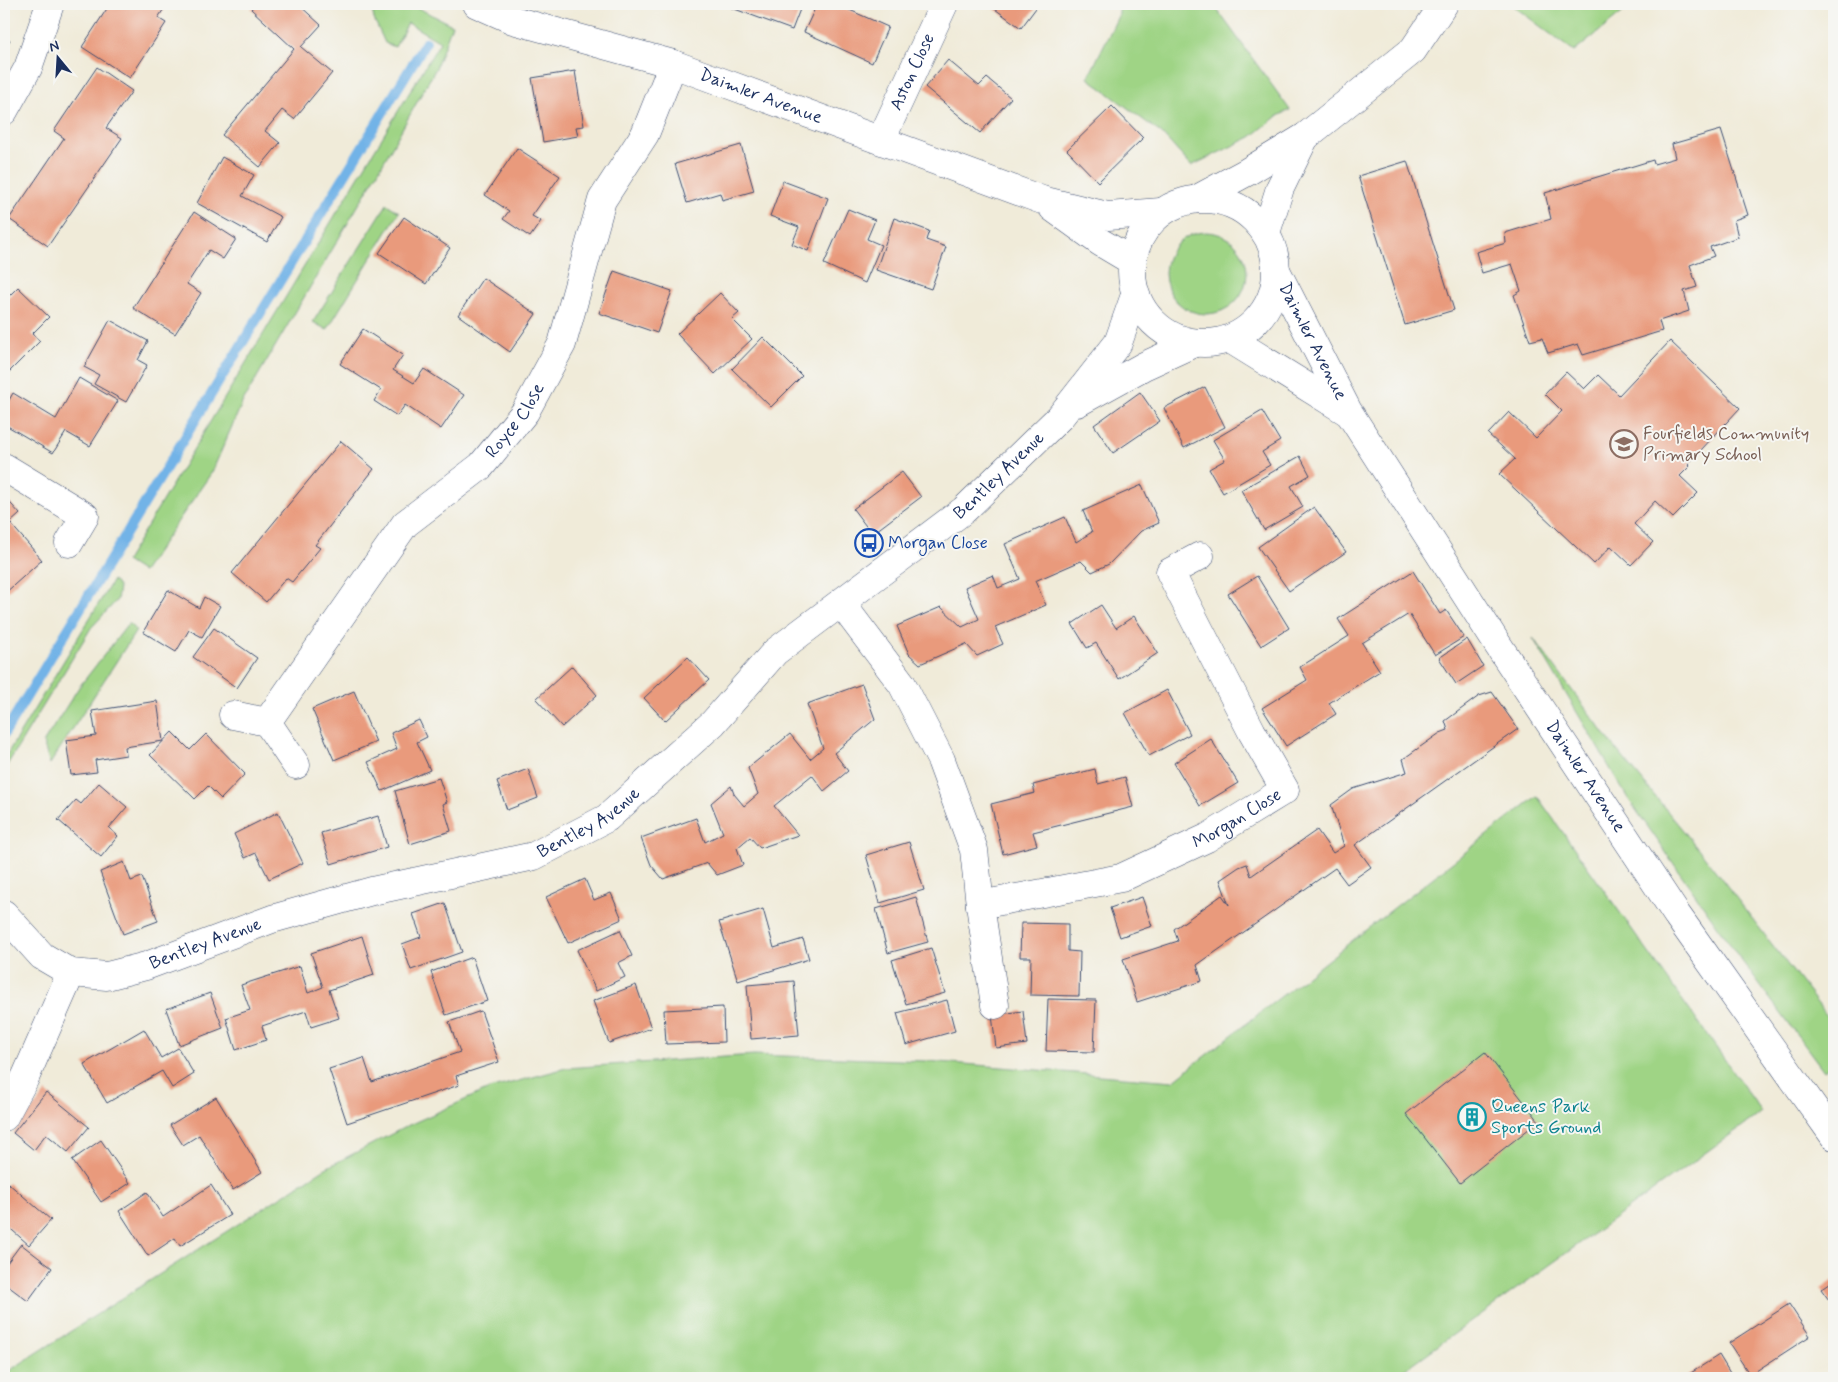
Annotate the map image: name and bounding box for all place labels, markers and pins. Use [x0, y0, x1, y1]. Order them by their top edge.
place label: Fourfields Community Primary School [1643, 422, 1809, 467]
school or university icon: Fourfields Community Primary School [1609, 429, 1639, 459]
bus stop icon: Morgan Close [854, 528, 884, 558]
place label: Morgan Close [888, 531, 988, 556]
place label: Queens Park Sports Ground [1491, 1095, 1601, 1140]
building icon: Queens Park Sports Ground [1457, 1102, 1487, 1132]

